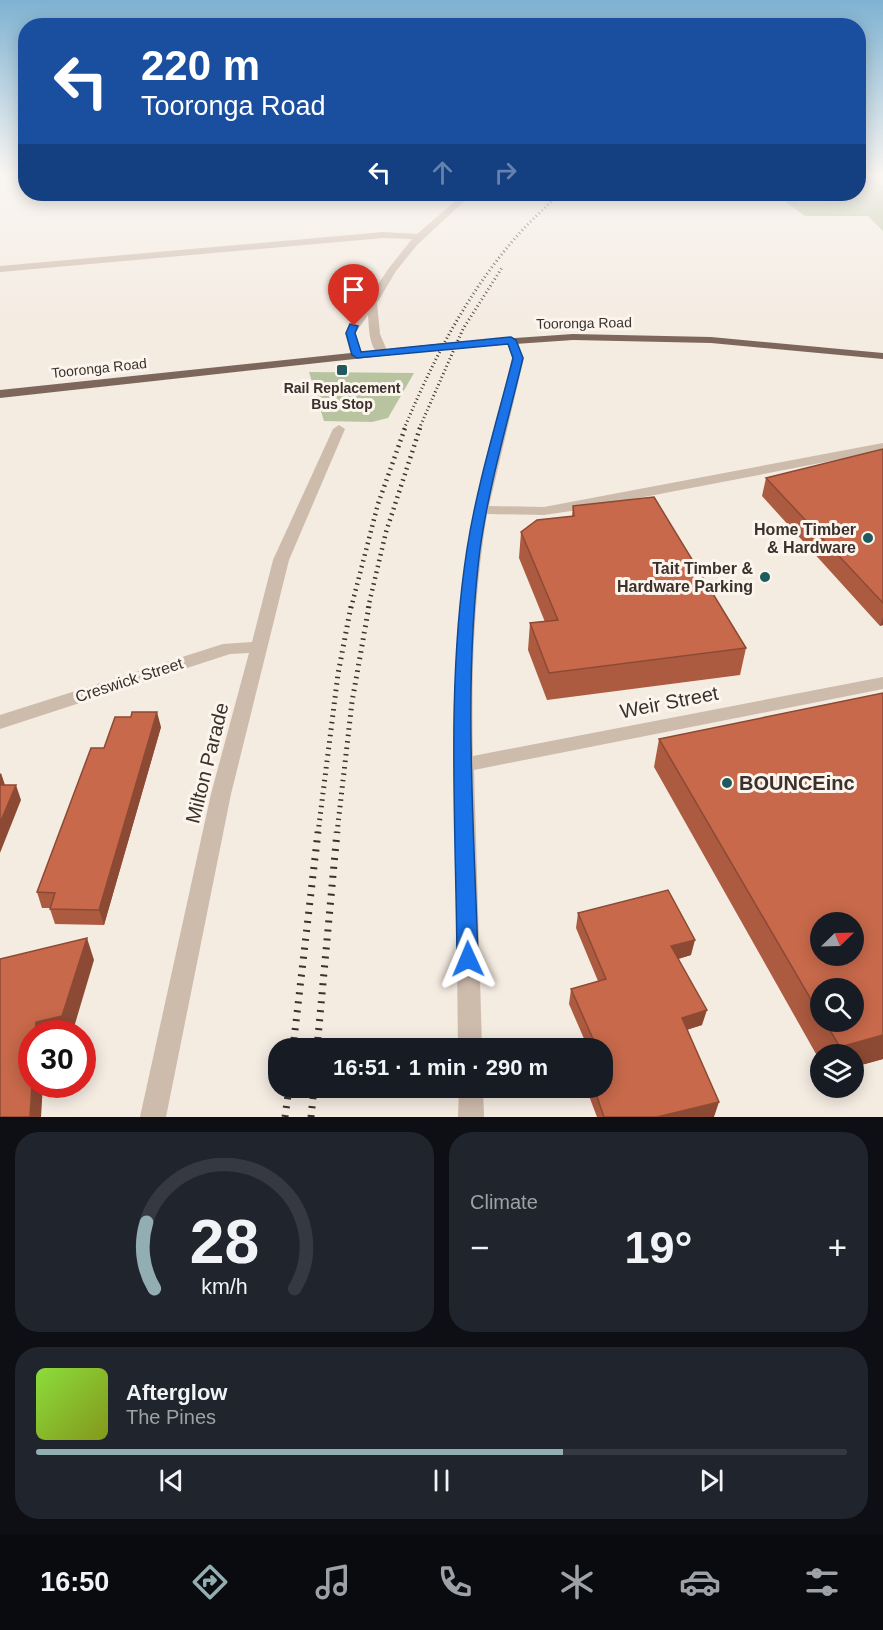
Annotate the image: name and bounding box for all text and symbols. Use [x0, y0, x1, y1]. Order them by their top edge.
icon: left [42, 42, 120, 120]
text: 220 m [141, 42, 260, 89]
text: Tooronga Road [141, 91, 326, 121]
icon: left [363, 156, 396, 189]
icon: ahead [426, 156, 459, 189]
icon: right [489, 156, 522, 189]
pin [328, 264, 379, 326]
icon: arrive [337, 273, 370, 306]
street label: Tooronga Road [536, 314, 632, 332]
street label: Tooronga Road [51, 355, 147, 381]
marker: Rail Replacement Bus Stop [335, 363, 349, 377]
place label: Rail Replacement Bus Stop [284, 380, 401, 412]
place label: Home Timber & Hardware [754, 521, 856, 556]
marker: Home Timber & Hardware [861, 531, 875, 545]
place label: Tait Timber & Hardware Parking [617, 560, 753, 595]
marker: Tait Timber & Hardware Parking [758, 570, 772, 584]
street label: Creswick Street [73, 654, 185, 705]
street label: Weir Street [618, 682, 720, 722]
street label: Milton Parade [181, 700, 233, 826]
place label: BOUNCEinc [739, 772, 855, 794]
marker: BOUNCEinc [720, 776, 734, 790]
north arrow [810, 912, 864, 966]
map controls [810, 912, 864, 1098]
position arrow [436, 927, 500, 991]
button: search [810, 978, 864, 1032]
speed limit sign: 30 [18, 1020, 96, 1098]
button: layers [810, 1044, 864, 1098]
text: 16:51 · 1 min · 290 m [333, 1055, 548, 1080]
text: Climate [470, 1191, 538, 1213]
text: 28 [190, 1207, 259, 1276]
text: 19° [624, 1222, 693, 1273]
text: − [470, 1229, 489, 1266]
text: + [828, 1229, 847, 1266]
text: km/h [201, 1275, 248, 1299]
text: Afterglow [126, 1380, 227, 1405]
text: The Pines [126, 1406, 216, 1428]
icon: previous [155, 1464, 188, 1497]
icon: pause [425, 1464, 458, 1497]
icon: next [695, 1464, 728, 1497]
icon: directions [189, 1561, 231, 1603]
icon: music [312, 1561, 354, 1603]
icon: phone [434, 1561, 476, 1603]
icon: climate [556, 1561, 598, 1603]
icon: car [679, 1561, 721, 1603]
icon: filters [801, 1561, 843, 1603]
text: 16:50 [40, 1567, 109, 1597]

